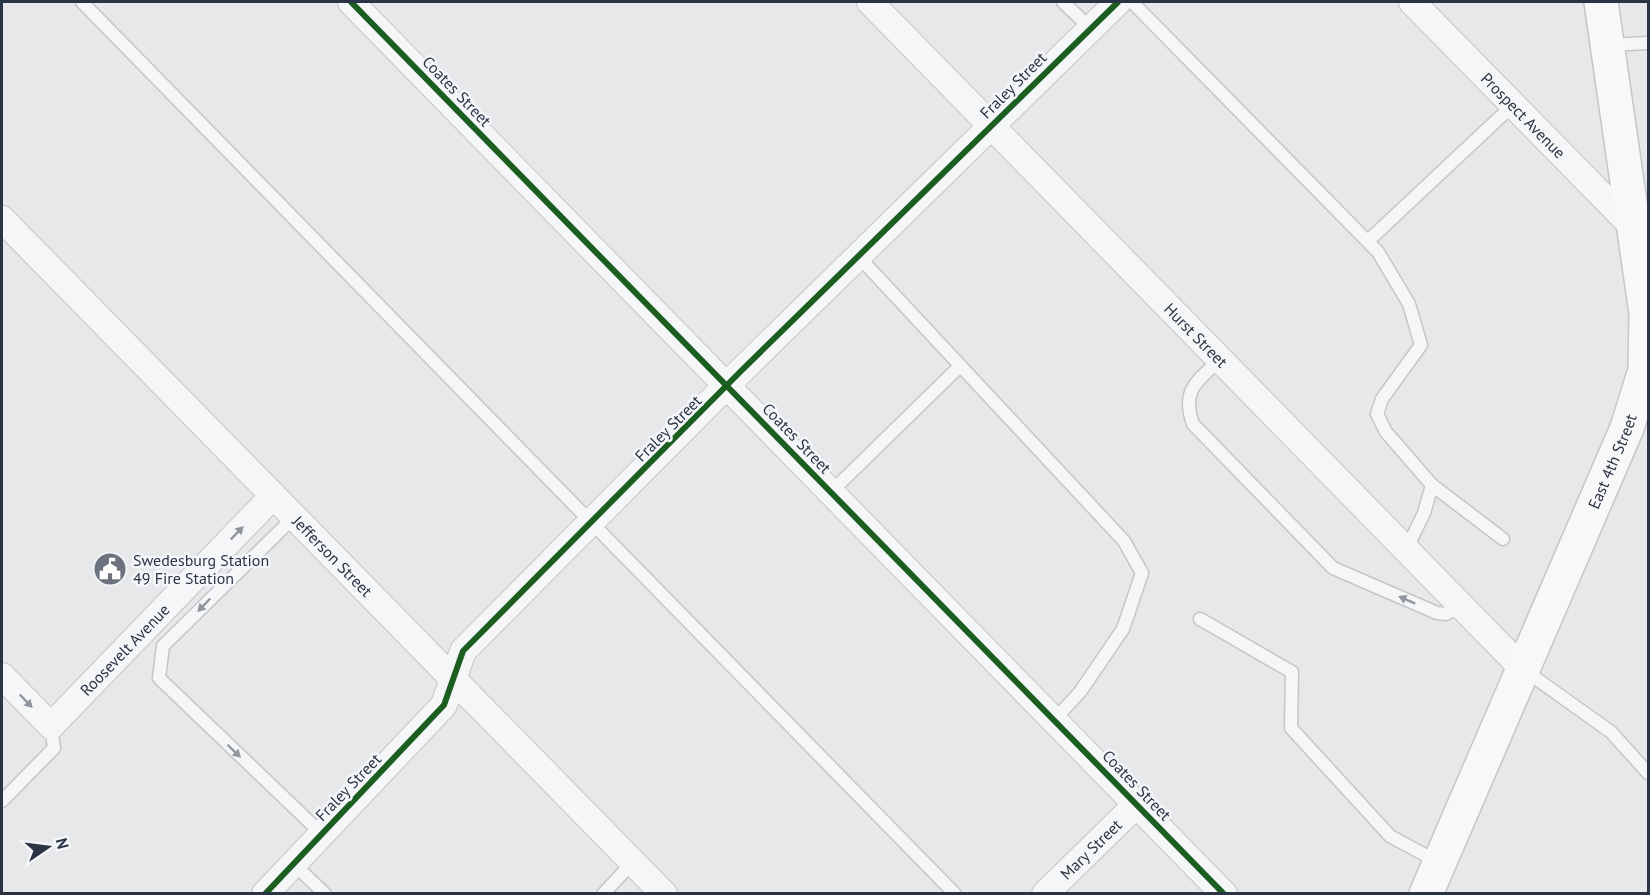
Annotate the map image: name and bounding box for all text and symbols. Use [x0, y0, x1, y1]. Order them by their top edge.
street label: Fraley Street [975, 47, 1051, 123]
street label: Coates Street [418, 52, 496, 131]
street label: Prospect Avenue [1477, 68, 1570, 162]
street label: Hurst Street [1160, 299, 1232, 372]
street label: Fraley Street [630, 390, 706, 466]
street label: Coates Street [758, 399, 836, 478]
street label: East 4th Street [1583, 411, 1641, 512]
street label: Jefferson Street [288, 511, 377, 601]
one-way arrow [230, 527, 244, 541]
place label: Swedesburg Station 49 Fire Station [133, 550, 269, 588]
public building icon: Swedesburg Station 49 Fire Station [92, 551, 128, 587]
one-way arrow [1398, 595, 1416, 605]
one-way arrow [197, 597, 211, 611]
street label: Roosevelt Avenue [76, 600, 173, 700]
one-way arrow [19, 694, 33, 709]
one-way arrow [226, 744, 240, 758]
street label: Coates Street [1098, 746, 1176, 825]
street label: Fraley Street [311, 749, 385, 825]
street label: Mary Street [1056, 814, 1126, 884]
north arrow [18, 817, 78, 877]
text: N [52, 836, 74, 851]

